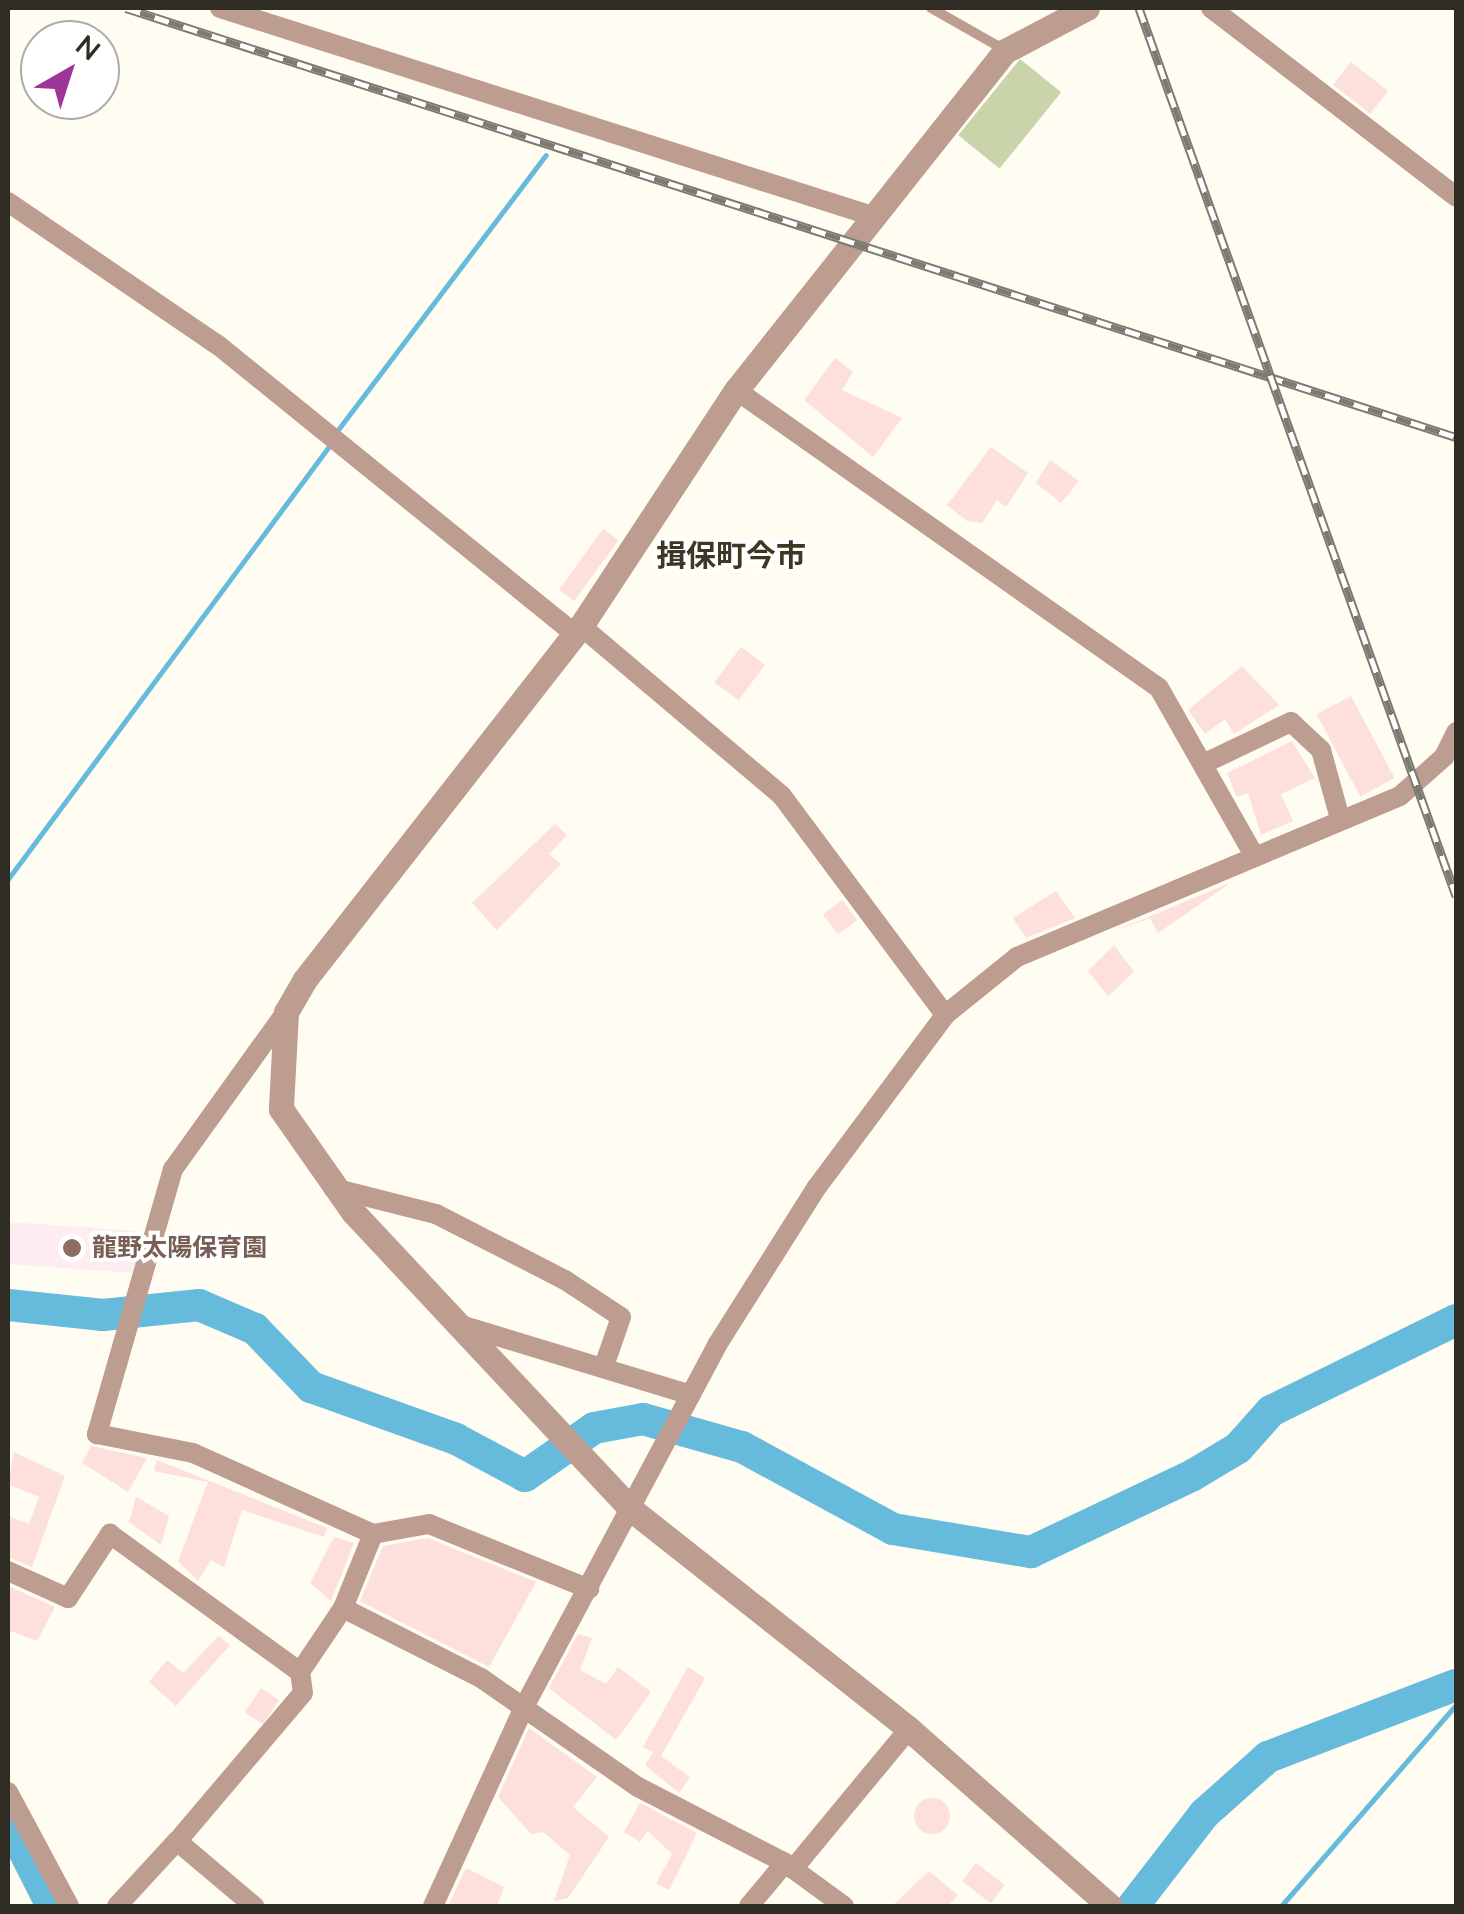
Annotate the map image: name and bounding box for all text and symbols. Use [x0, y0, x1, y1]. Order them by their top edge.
north arrow [20, 20, 120, 120]
text: N [68, 27, 108, 70]
district label: 揖保町今市 [656, 539, 806, 575]
place label: 龍野太陽保育園 [92, 1233, 267, 1263]
marker: 龍野太陽保育園 [61, 1237, 83, 1259]

